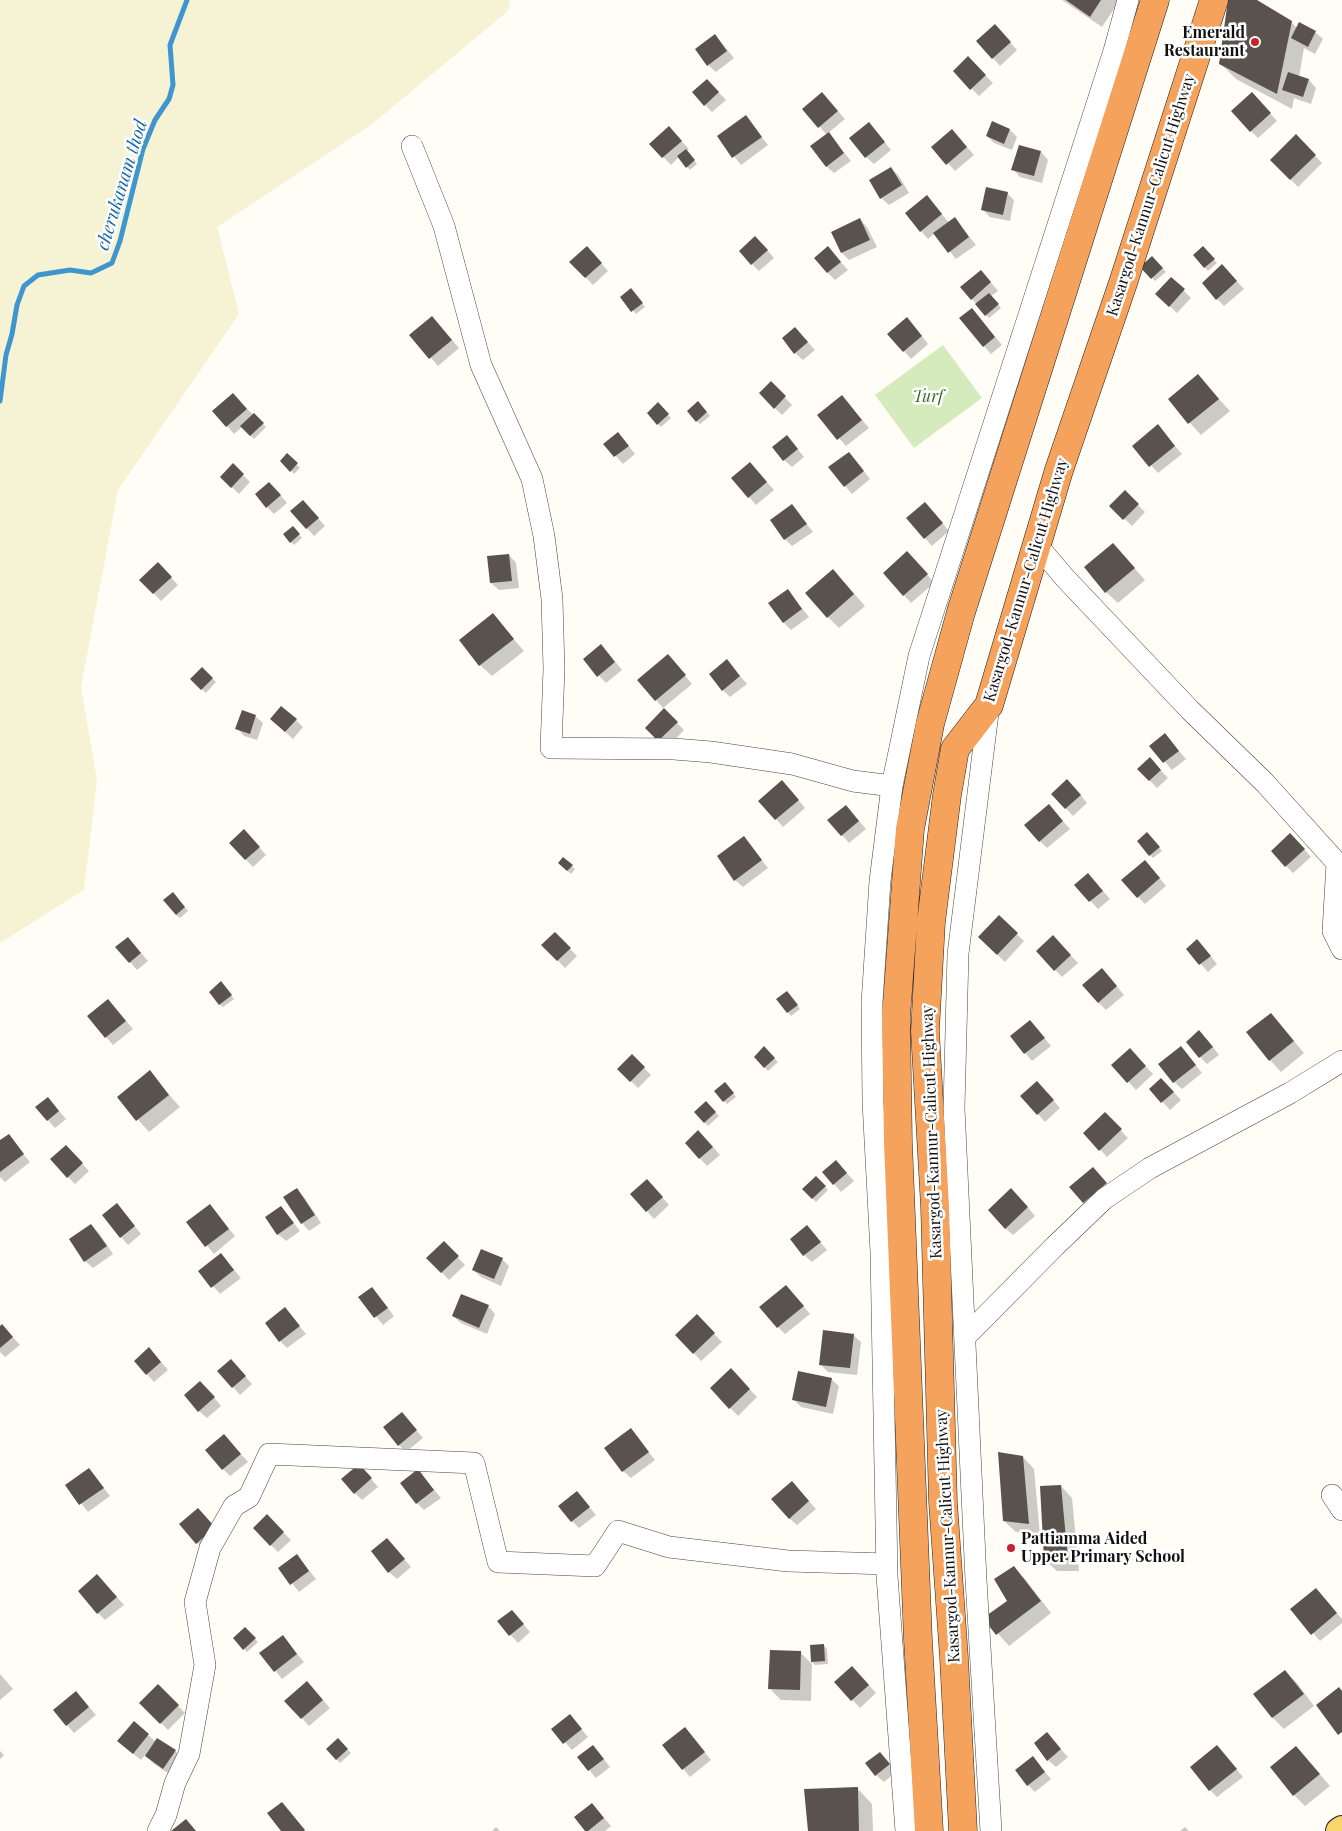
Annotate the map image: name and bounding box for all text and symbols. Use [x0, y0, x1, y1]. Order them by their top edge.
place label: Emerald Restaurant [1164, 23, 1245, 61]
marker: Emerald Restaurant [1249, 36, 1261, 48]
street label: Kasargod-Kannur-Calicut Highway [1103, 71, 1199, 319]
water label: cherukanam thod [92, 117, 152, 253]
park label: Turf [913, 387, 943, 407]
street label: Kasargod-Kannur-Calicut Highway [980, 456, 1072, 704]
street label: Kasargod-Kannur-Calicut Highway [918, 1005, 946, 1259]
street label: Kasargod-Kannur-Calicut Highway [932, 1409, 964, 1663]
place label: Pattiamma Aided Upper Primary School [1021, 1529, 1185, 1567]
marker: Pattiamma Aided Upper Primary School [1005, 1542, 1017, 1554]

